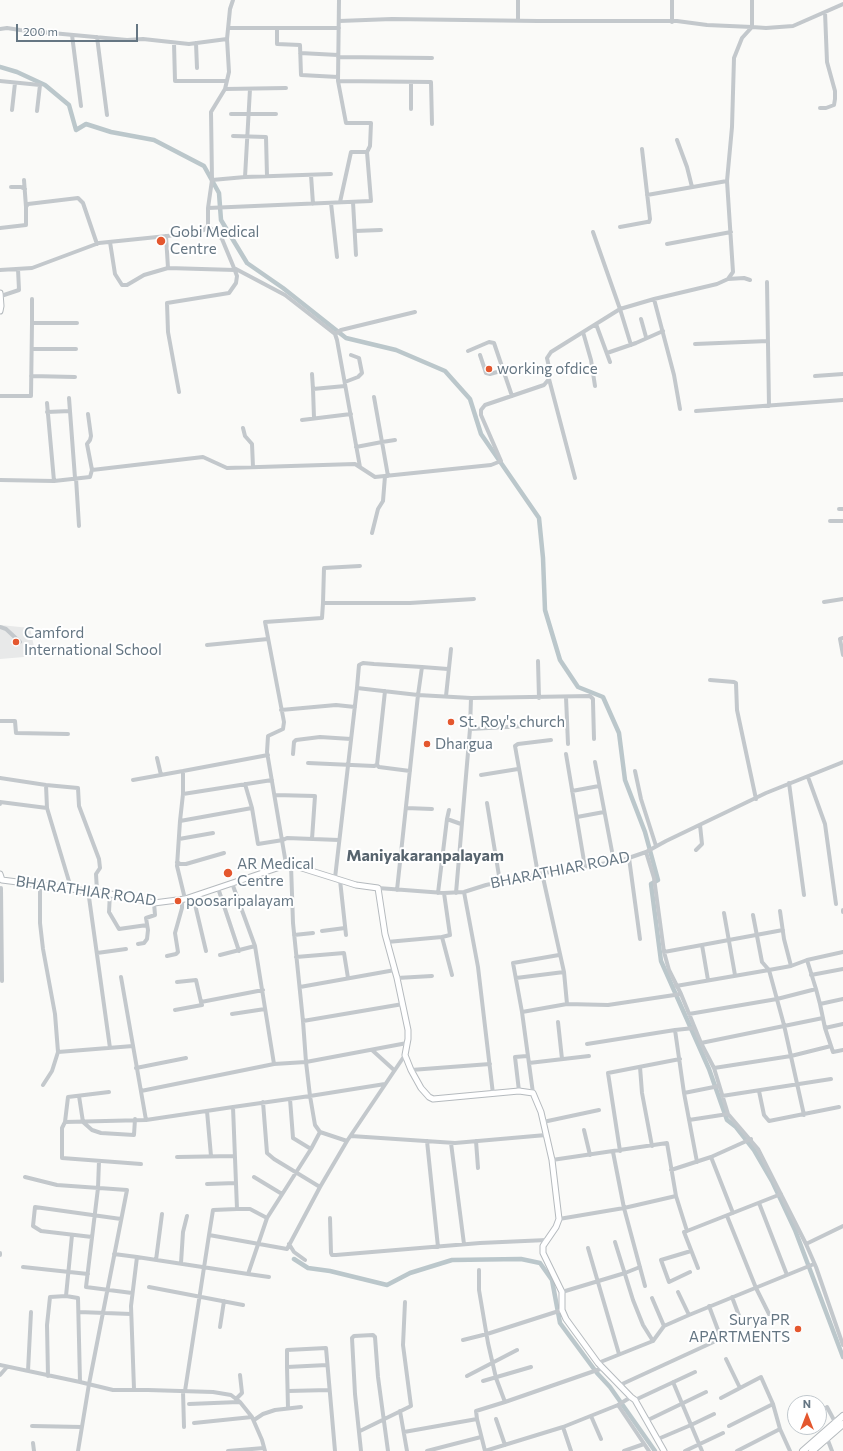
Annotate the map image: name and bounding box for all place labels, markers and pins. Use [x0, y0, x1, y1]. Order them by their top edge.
place label: Gobi Medical Centre [170, 223, 259, 258]
marker: Gobi Medical Centre [155, 235, 167, 247]
place label: working ofdice [497, 360, 598, 378]
marker: working ofdice [484, 364, 494, 374]
place label: Camford International School [24, 624, 162, 659]
marker: Camford International School [11, 637, 21, 647]
place label: St. Roy's church [459, 713, 565, 731]
marker: St. Roy's church [446, 717, 456, 727]
place label: Dhargua [435, 735, 493, 753]
marker: Dhargua [422, 739, 432, 749]
place label: AR Medical Centre [237, 855, 314, 890]
marker: AR Medical Centre [222, 867, 234, 879]
place label: poosaripalayam [186, 892, 294, 910]
marker: poosaripalayam [173, 896, 183, 906]
place label: Surya PR APARTMENTS [689, 1311, 790, 1346]
marker: Surya PR APARTMENTS [793, 1324, 803, 1334]

